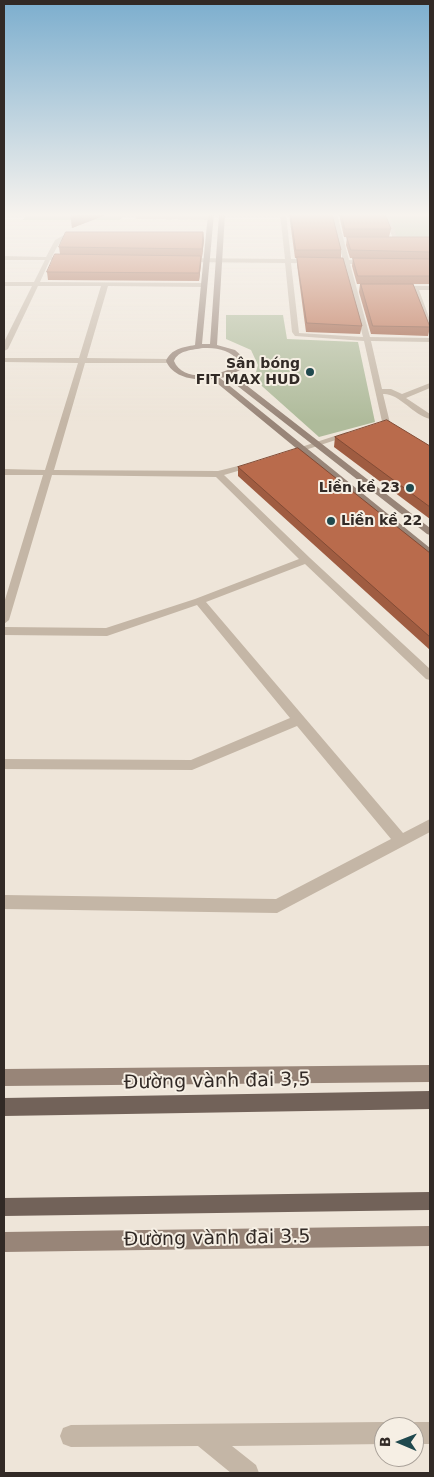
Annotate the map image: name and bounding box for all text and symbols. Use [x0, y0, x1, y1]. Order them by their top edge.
place label: Sân bóng FIT MAX HUD [196, 356, 300, 388]
marker: Sân bóng FIT MAX HUD [304, 366, 316, 378]
place label: Liền kề 23 [319, 480, 400, 496]
marker: Liền kề 23 [404, 482, 416, 494]
place label: Liền kề 22 [341, 513, 422, 529]
marker: Liền kề 22 [325, 515, 337, 527]
street label: Đường vành đai 3,5 [123, 1069, 311, 1095]
street label: Đường vành đai 3.5 [123, 1226, 311, 1252]
north arrow [374, 1417, 424, 1467]
text: B [377, 1436, 393, 1447]

